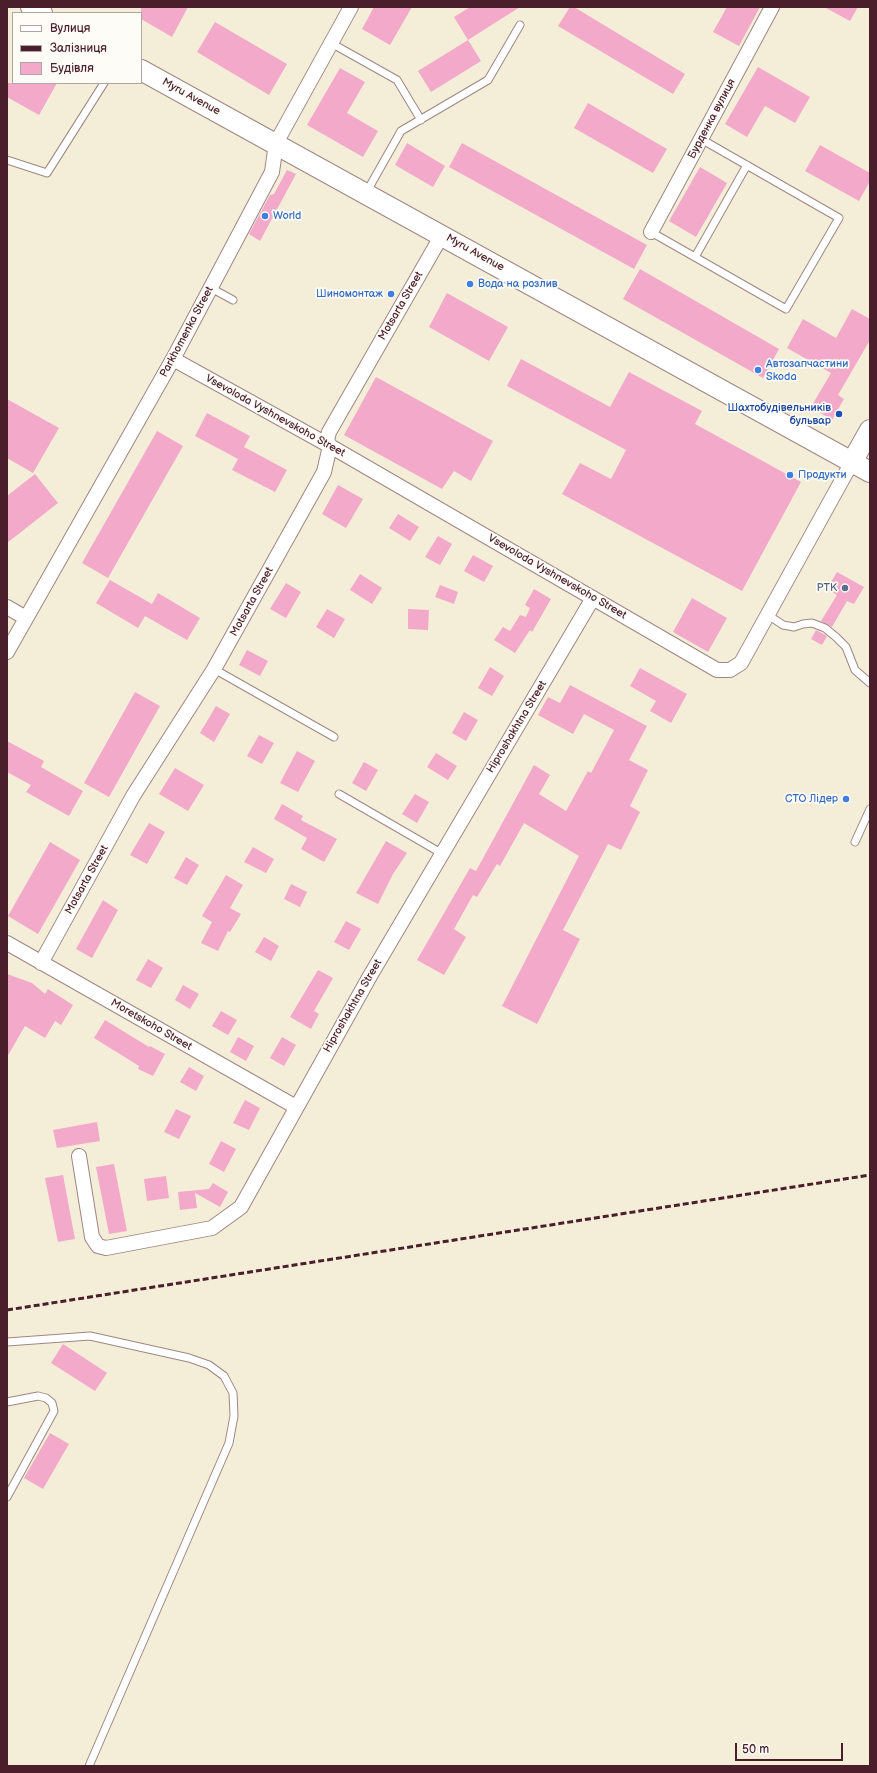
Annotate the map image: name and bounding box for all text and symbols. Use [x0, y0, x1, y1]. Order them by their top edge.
legend [12, 12, 142, 84]
text: Вулиця [50, 21, 90, 36]
text: Залізниця [50, 41, 107, 56]
text: Будівля [50, 61, 94, 76]
street label: Myru Avenue [160, 76, 222, 118]
street label: Бурденка вулиця [685, 77, 739, 161]
place label: World [273, 209, 301, 223]
marker: World [260, 211, 270, 221]
street label: Myru Avenue [444, 232, 506, 274]
street label: Motsarta Street [376, 269, 426, 343]
place label: Вода на розлив [478, 277, 558, 291]
marker: Вода на розлив [465, 279, 475, 289]
street label: Parkhomenka Street [158, 284, 216, 380]
place label: Шиномонтаж [316, 287, 383, 301]
marker: Шиномонтаж [386, 289, 396, 299]
place label: Автозапчастини Skoda [766, 357, 848, 383]
marker: Автозапчастини Skoda [753, 365, 763, 375]
street label: Vsevoloda Vyshnevskoho Street [203, 372, 347, 460]
place label: Шахтобудівельників бульвар [728, 401, 831, 427]
marker: Шахтобудівельників бульвар [834, 409, 844, 419]
place label: Продукти [798, 468, 847, 482]
marker: Продукти [785, 470, 795, 480]
street label: Vsevoloda Vyshnevskoho Street [485, 532, 629, 622]
street label: Motsarta Street [228, 565, 276, 639]
place label: РТК [817, 581, 837, 595]
marker: РТК [840, 583, 850, 593]
street label: Hiproshakhtna Street [484, 679, 550, 775]
place label: СТО Лідер [785, 792, 838, 806]
marker: СТО Лідер [841, 794, 851, 804]
street label: Motsarta Street [63, 843, 111, 917]
street label: Hiproshakhtna Street [321, 957, 385, 1055]
street label: Moretskoho Street [108, 996, 194, 1054]
scale bar [737, 1735, 845, 1761]
text: 50 m [742, 1742, 769, 1757]

